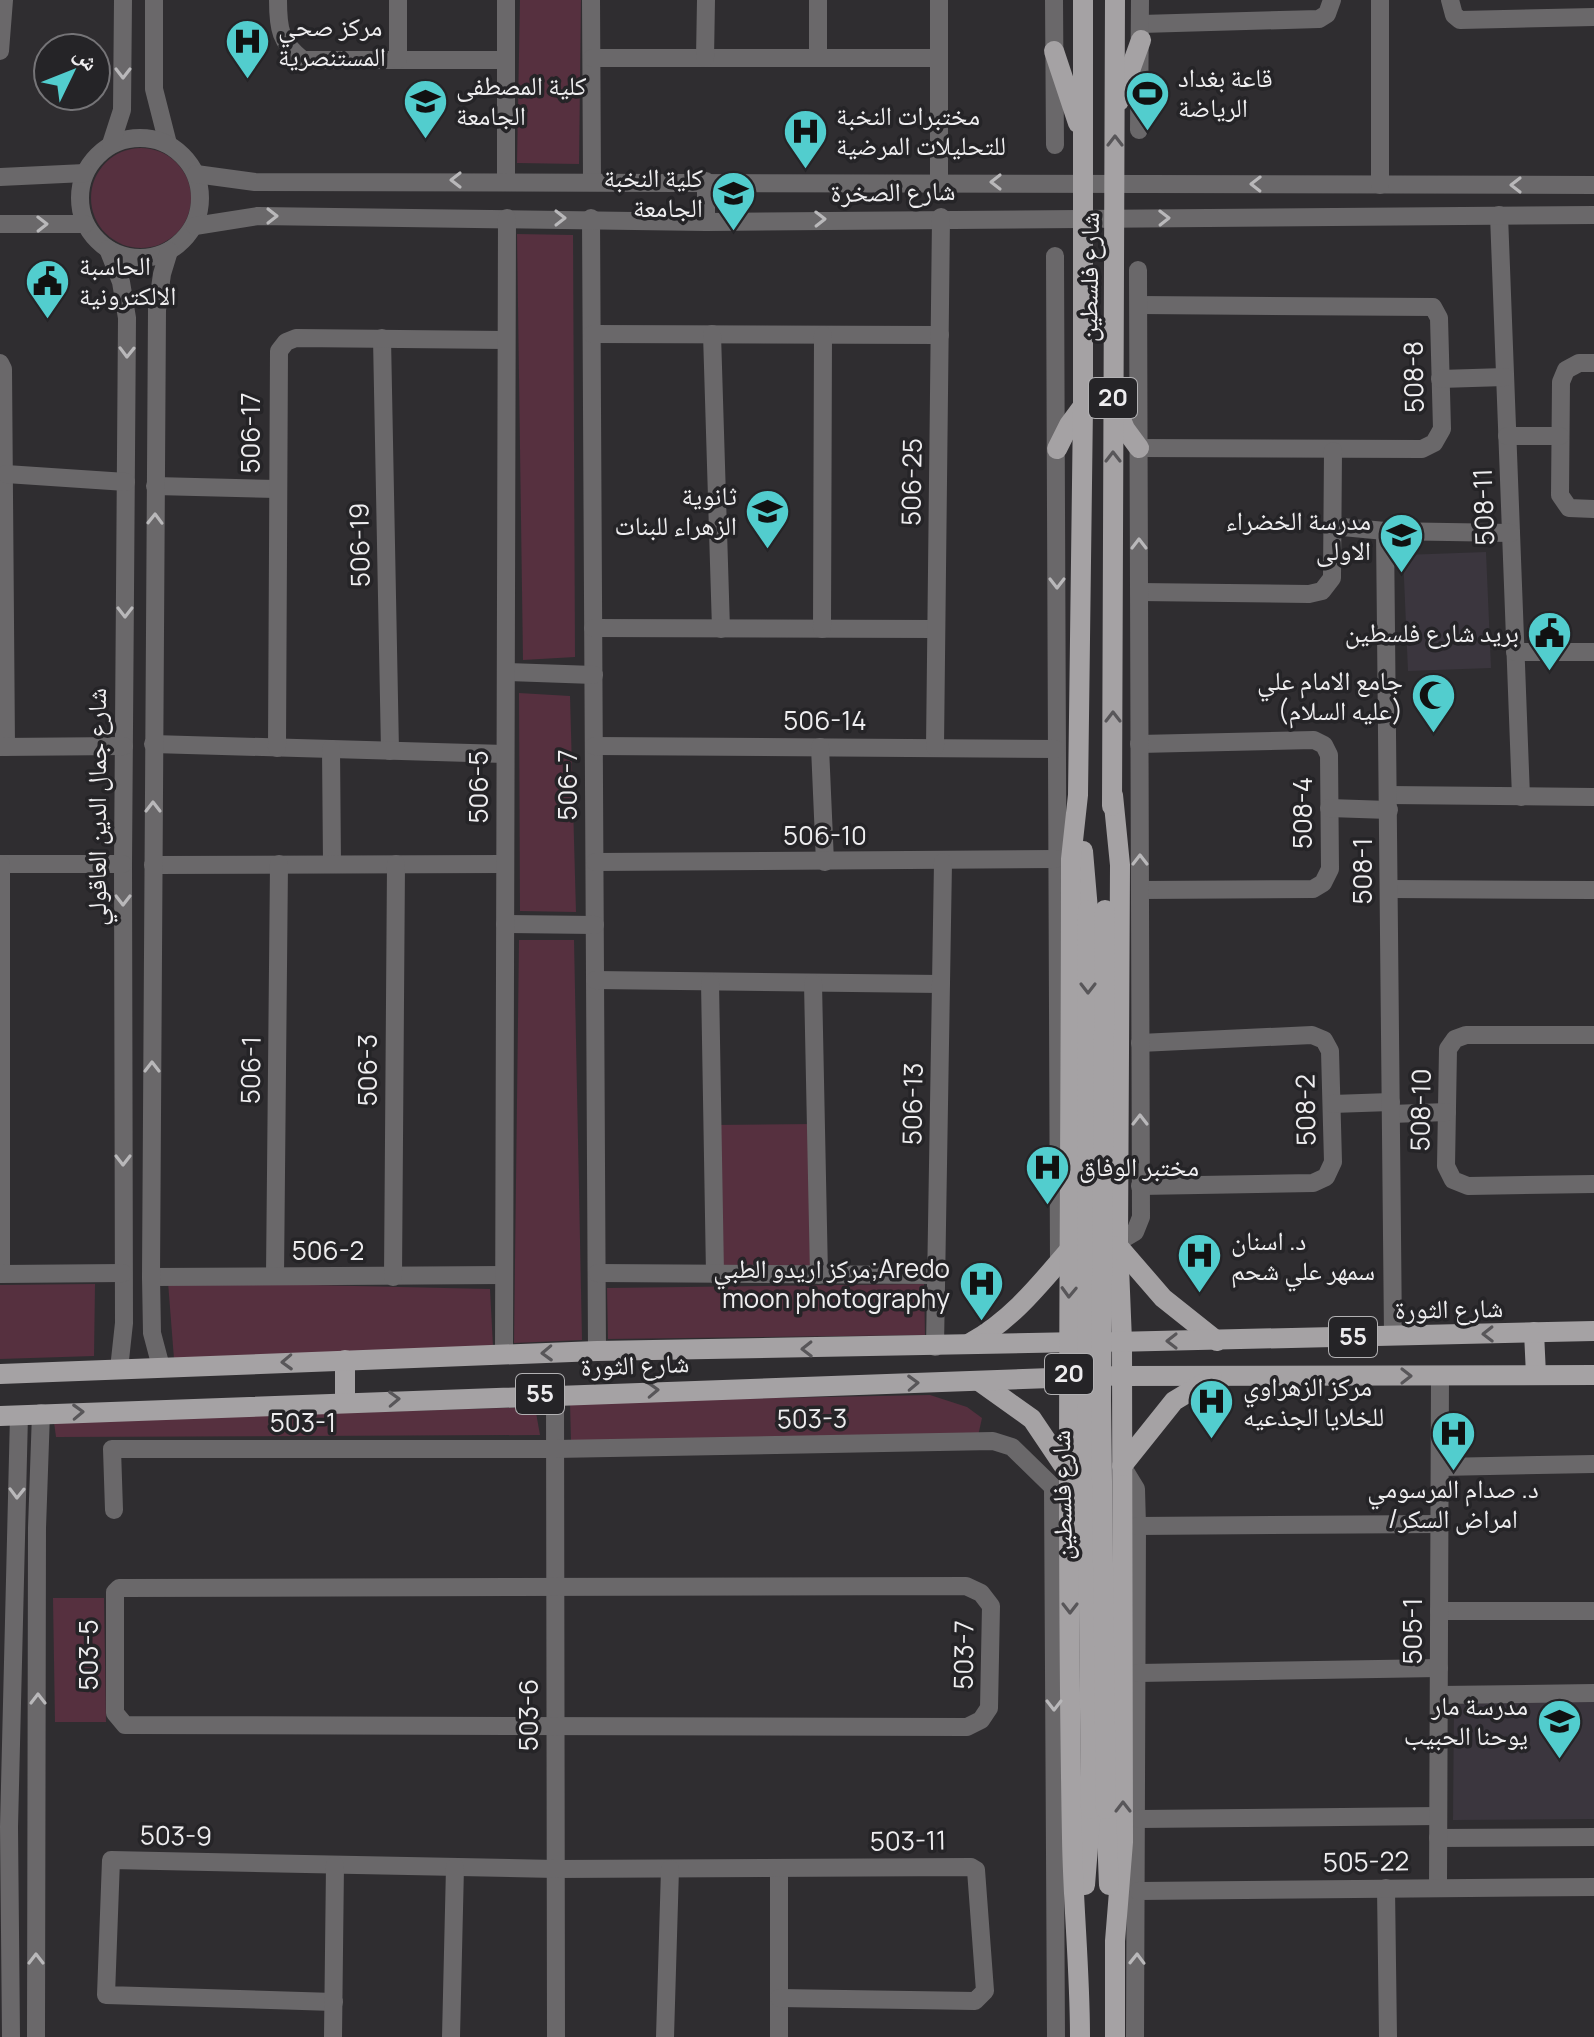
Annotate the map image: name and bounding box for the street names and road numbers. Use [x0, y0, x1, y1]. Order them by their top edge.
street label: شارع الصخرة [830, 172, 956, 210]
street label: شارع فلسطين [1069, 212, 1107, 342]
street label: 508-8 [1394, 341, 1432, 413]
road number: 20 [1089, 378, 1137, 418]
street label: 506-17 [232, 392, 268, 474]
street label: 506-25 [892, 438, 930, 526]
street label: 508-11 [1464, 468, 1502, 546]
street label: 506-19 [340, 503, 378, 587]
street label: شارع جمال الدين العاقولي [78, 688, 118, 926]
street label: 506-14 [783, 702, 867, 738]
street label: 506-7 [549, 750, 585, 820]
street label: 506-5 [460, 751, 496, 823]
street label: 508-4 [1284, 777, 1320, 849]
street label: 506-10 [783, 817, 867, 853]
street label: 508-1 [1344, 837, 1380, 905]
street label: 506-3 [349, 1034, 385, 1106]
street label: 506-1 [231, 1036, 269, 1104]
street label: 506-13 [893, 1062, 931, 1146]
street label: 508-10 [1401, 1068, 1439, 1152]
street label: 508-2 [1286, 1074, 1324, 1146]
street label: 506-2 [292, 1232, 364, 1268]
street label: شارع الثورة [1394, 1289, 1504, 1327]
road number: 55 [1329, 1317, 1377, 1357]
street label: شارع الثورة [580, 1344, 690, 1384]
road number: 20 [1045, 1354, 1093, 1394]
road number: 55 [516, 1374, 564, 1414]
street label: 503-3 [776, 1399, 848, 1437]
street label: 503-1 [270, 1404, 336, 1440]
street label: شارع فلسطين [1042, 1430, 1080, 1560]
street label: 505-1 [1394, 1598, 1430, 1664]
street label: 503-5 [70, 1619, 106, 1691]
street label: 503-7 [944, 1620, 982, 1690]
street label: 503-6 [510, 1679, 546, 1751]
street label: 503-9 [140, 1816, 212, 1854]
street label: 503-11 [869, 1821, 947, 1859]
street label: 505-22 [1322, 1842, 1410, 1880]

